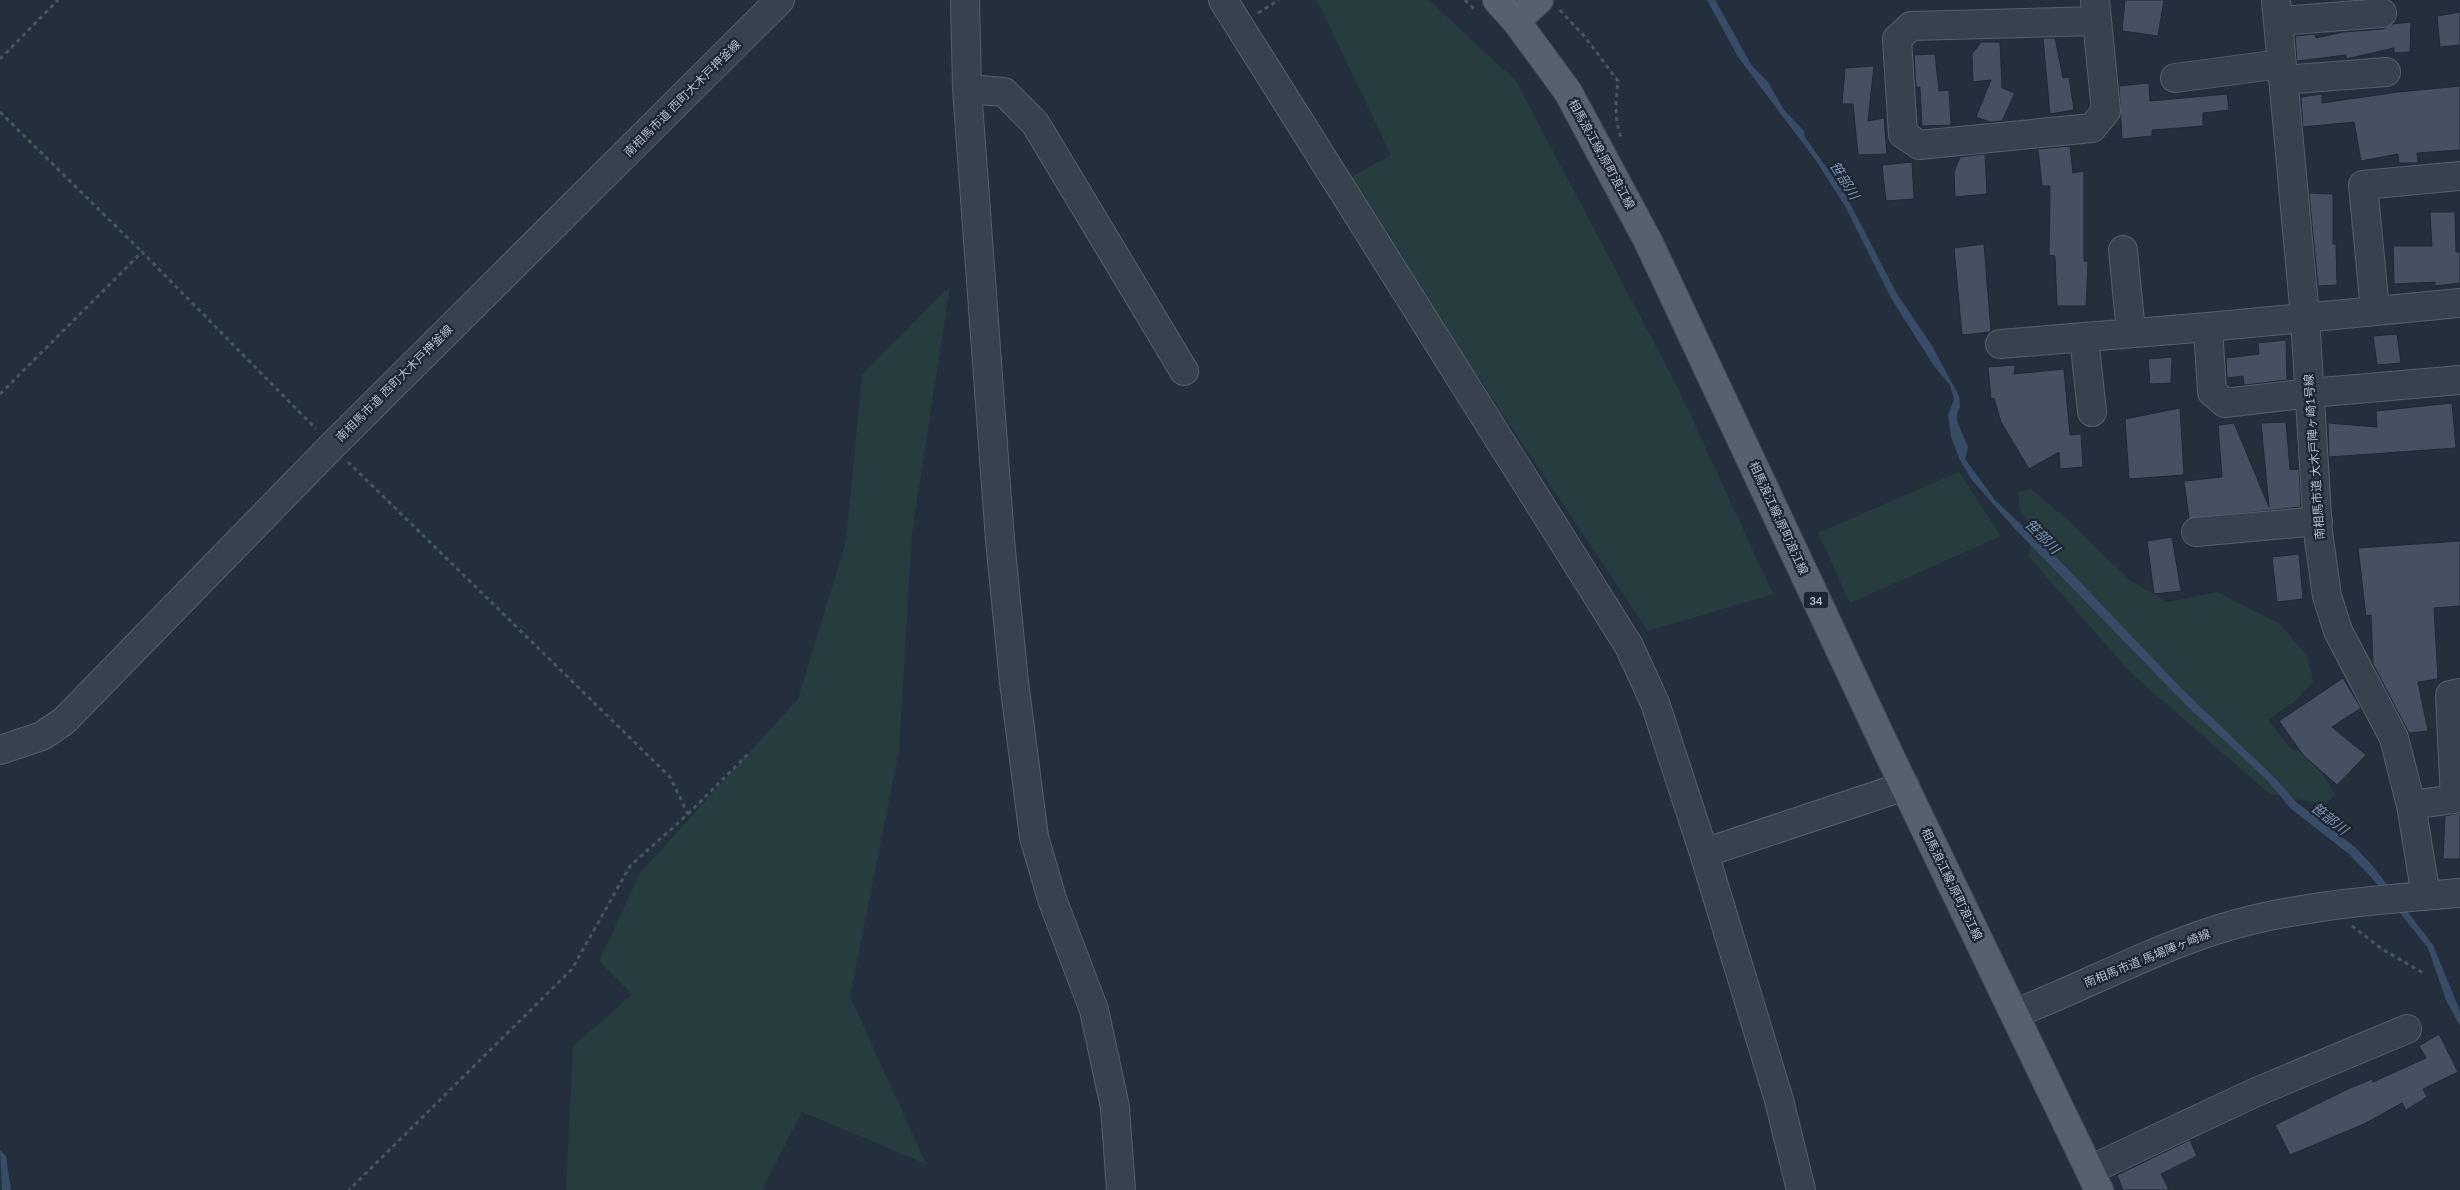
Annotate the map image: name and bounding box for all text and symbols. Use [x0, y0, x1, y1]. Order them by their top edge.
street label: 南相馬市道 西町大木戸押釜線 [620, 36, 744, 160]
street label: 相馬浪江線;原町浪江線 [1566, 97, 1638, 211]
water label: 笹部川 [1827, 158, 1864, 204]
street label: 南相馬市道 西町大木戸押釜線 [332, 321, 456, 445]
street label: 南相馬市道 大木戸陣ヶ崎1号線 [2301, 374, 2327, 540]
street label: 相馬浪江線;原町浪江線 [1746, 459, 1812, 577]
water label: 笹部川 [2022, 515, 2065, 558]
road number: 34 [1804, 592, 1828, 608]
water label: 笹部川 [2308, 798, 2353, 839]
street label: 相馬浪江線;原町浪江線 [1918, 825, 1986, 943]
street label: 南相馬市道 馬場陣ヶ崎線 [2082, 926, 2212, 990]

